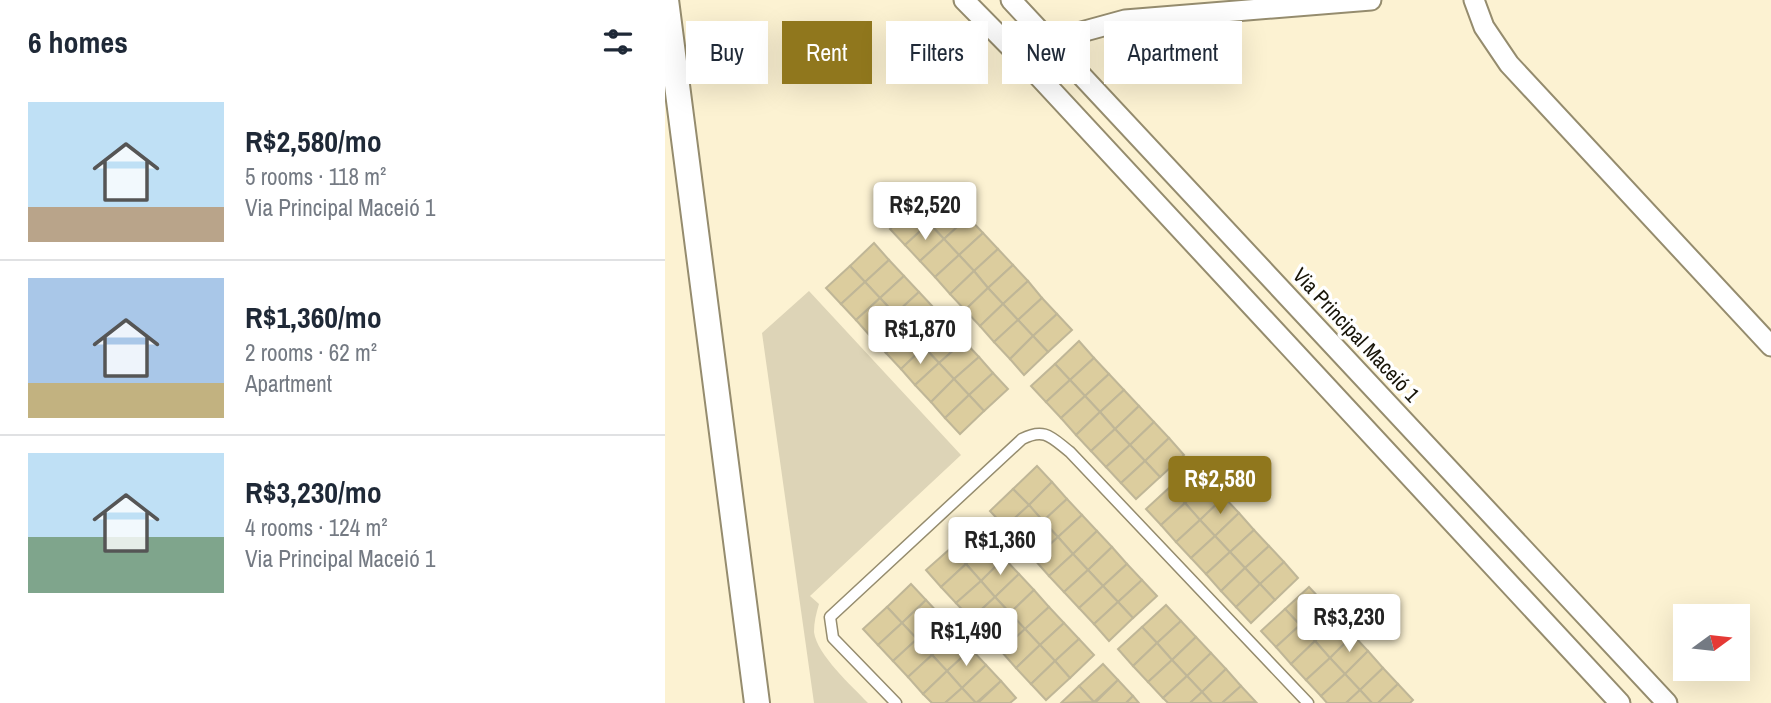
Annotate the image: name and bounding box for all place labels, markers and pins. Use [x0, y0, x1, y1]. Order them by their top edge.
pin: R$2,520 [860, 182, 990, 242]
pin: R$1,870 [855, 306, 985, 366]
pin: R$2,580 [1155, 456, 1285, 516]
pin: R$1,360 [935, 518, 1065, 577]
pin: R$3,230 [1284, 594, 1414, 654]
pin: R$1,490 [901, 608, 1031, 668]

